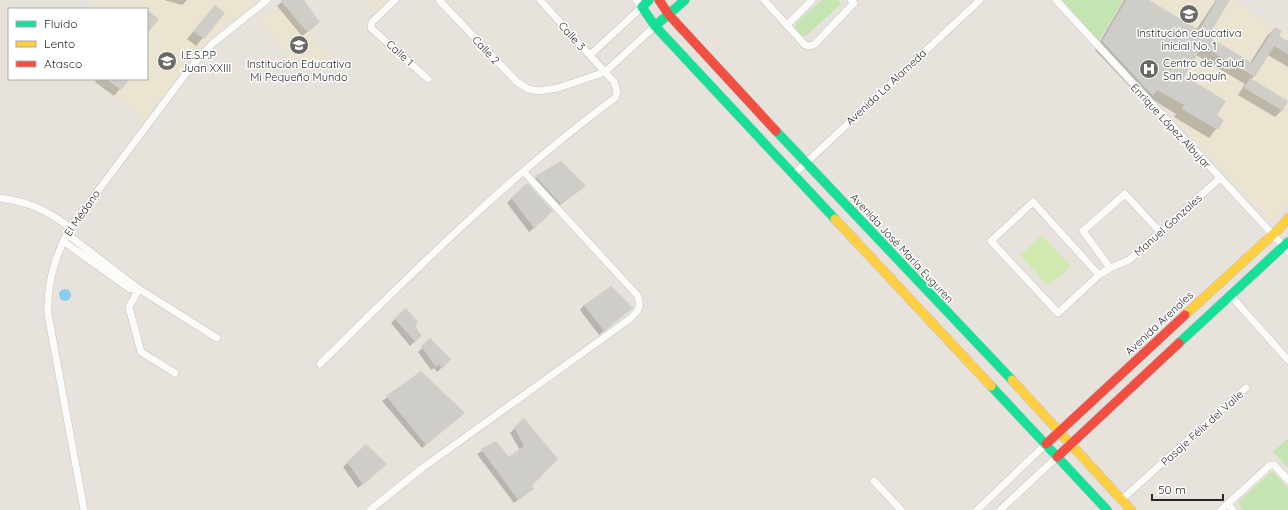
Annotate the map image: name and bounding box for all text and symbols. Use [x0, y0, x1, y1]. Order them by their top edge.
school or university icon: Institución educativa inicial No. 1 [1178, 3, 1200, 25]
legend [8, 8, 148, 80]
text: Fluido [44, 16, 77, 31]
street label: Calle 3 [555, 19, 589, 53]
place label: Institución educativa inicial No. 1 [1137, 26, 1241, 53]
street label: Calle 2 [469, 33, 503, 67]
school or university icon: Institución Educativa Mi Pequeño Mundo [288, 34, 310, 56]
text: Lento [44, 36, 75, 51]
street label: Calle 1 [383, 37, 417, 69]
street label: Avenida La Alameda [843, 46, 929, 128]
place label: I.E.S.P.P Juan XXIII [181, 48, 231, 75]
school or university icon: I.E.S.P.P Juan XXIII [156, 50, 178, 72]
text: Atasco [44, 56, 82, 71]
place label: Centro de Salud San Joaquín [1163, 56, 1244, 83]
place label: Institución Educativa Mi Pequeño Mundo [247, 57, 351, 84]
hospital icon: Centro de Salud San Joaquín [1138, 58, 1160, 80]
street label: Enrique López Albujar [1128, 80, 1215, 172]
street label: El Médano [61, 187, 103, 239]
street label: Avenida José María Euguren [847, 190, 957, 306]
street label: Manuel Gonzales [1131, 191, 1205, 259]
street label: Avenida Arenales [1122, 288, 1196, 358]
street label: Pasaje Félix del Valle [1158, 387, 1246, 469]
scale bar [1152, 476, 1223, 502]
text: 50 m [1158, 482, 1186, 497]

